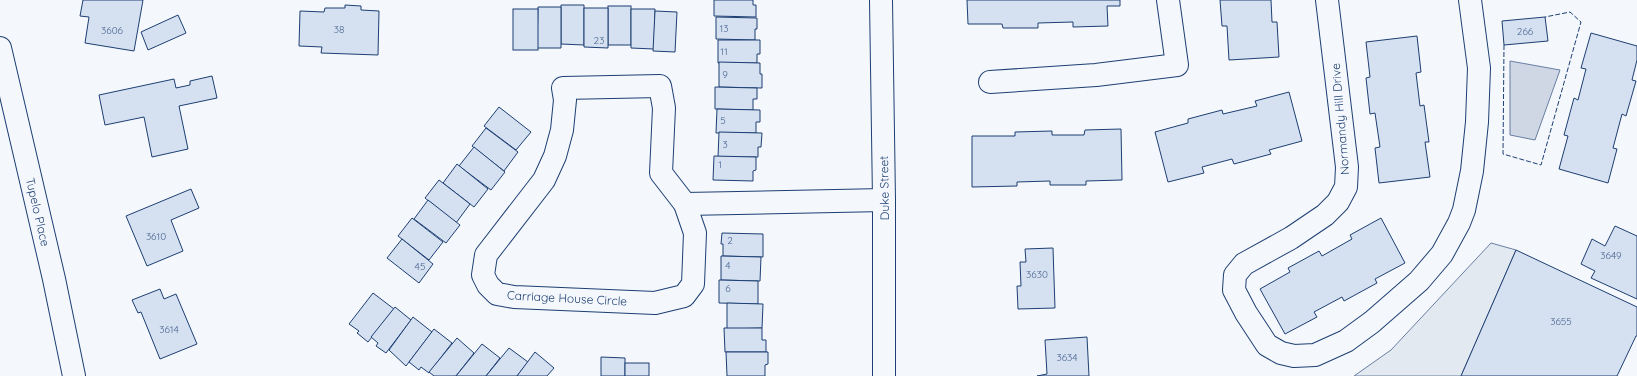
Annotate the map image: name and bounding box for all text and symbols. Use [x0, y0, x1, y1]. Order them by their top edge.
house number: 13 [720, 22, 728, 35]
house number: 38 [334, 23, 344, 36]
house number: 3606 [101, 24, 124, 37]
house number: 266 [1517, 25, 1534, 38]
house number: 23 [594, 34, 604, 47]
house number: 11 [720, 45, 728, 58]
street label: Normandy Hill Drive [1328, 62, 1352, 175]
house number: 9 [722, 68, 728, 81]
house number: 5 [720, 114, 726, 127]
house number: 3 [722, 138, 728, 151]
street label: Duke Street [876, 156, 892, 220]
house number: 1 [718, 158, 722, 171]
street label: Tupelo Place [23, 176, 53, 248]
house number: 3610 [146, 230, 166, 243]
house number: 2 [727, 234, 733, 247]
house number: 3649 [1600, 249, 1622, 262]
house number: 4 [725, 259, 731, 272]
house number: 45 [415, 260, 425, 273]
house number: 3630 [1026, 268, 1048, 281]
house number: 6 [725, 282, 731, 295]
street label: Carriage House Circle [507, 287, 628, 309]
house number: 3655 [1550, 315, 1572, 328]
house number: 3614 [159, 323, 179, 336]
house number: 3634 [1056, 351, 1078, 364]

